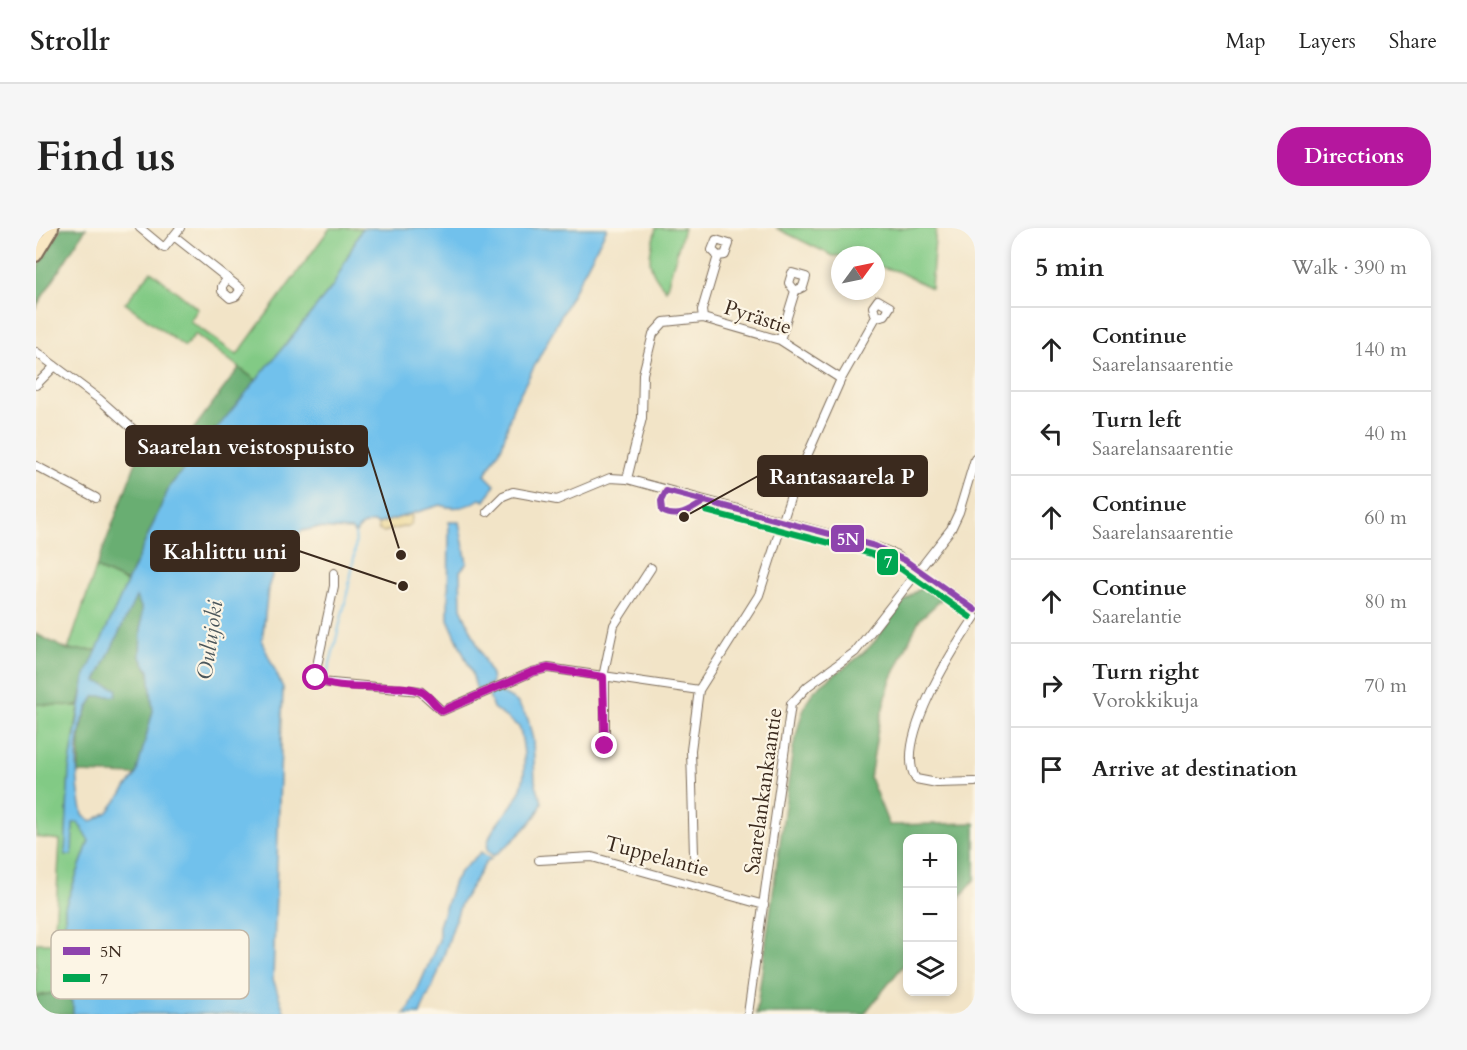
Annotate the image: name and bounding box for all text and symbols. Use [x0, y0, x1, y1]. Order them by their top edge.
text: Strollr [30, 22, 110, 60]
text: Map [1226, 27, 1266, 56]
text: Layers [1299, 27, 1356, 56]
text: Share [1389, 27, 1437, 56]
button: Directions [1277, 127, 1431, 186]
text: Find us [36, 128, 176, 185]
north arrow [831, 246, 885, 300]
text: 5 min [1035, 250, 1104, 285]
text: Walk · 390 m [1292, 254, 1407, 281]
street label: Pyrästie [720, 293, 795, 342]
text: Continue [1092, 321, 1187, 351]
icon: ahead [1035, 333, 1068, 366]
text: 140 m [1354, 336, 1407, 363]
text: Saarelansaarentie [1092, 351, 1234, 378]
text: Turn left [1092, 405, 1181, 435]
icon: left [1035, 417, 1068, 450]
text: 40 m [1364, 420, 1407, 447]
callout: Saarelan veistospuisto [126, 426, 367, 466]
text: Saarelan veistospuisto [137, 432, 355, 462]
text: Saarelansaarentie [1092, 435, 1234, 462]
callout: Rantasaarela P [758, 456, 927, 496]
text: Rantasaarela P [769, 462, 915, 492]
text: Continue [1092, 489, 1187, 519]
icon: ahead [1035, 501, 1068, 534]
text: 60 m [1364, 504, 1407, 531]
text: Saarelansaarentie [1092, 519, 1234, 546]
line badge: 5N [830, 524, 865, 553]
text: 5N [837, 529, 859, 551]
callout: Kahlittu uni [151, 531, 299, 571]
text: Kahlittu uni [163, 537, 287, 567]
line badge: 7 [876, 548, 899, 576]
text: 7 [884, 552, 892, 574]
text: Continue [1092, 573, 1187, 603]
icon: ahead [1035, 585, 1068, 618]
text: 80 m [1364, 588, 1407, 615]
water label: Oulujoki [190, 598, 231, 682]
text: Saarelantie [1092, 603, 1182, 630]
text: Turn right [1092, 657, 1199, 687]
route start [302, 664, 328, 690]
icon: right [1035, 669, 1068, 702]
text: 70 m [1364, 672, 1407, 699]
text: Vorokkikuja [1092, 687, 1199, 714]
street label: Saarelankankaantie [737, 706, 790, 876]
route end [591, 732, 617, 758]
icon: arrive [1035, 753, 1068, 786]
text: Arrive at destination [1092, 754, 1297, 784]
street label: Tuppelantie [601, 829, 712, 884]
map controls [903, 834, 957, 996]
button: + [903, 834, 957, 888]
button: − [903, 888, 957, 942]
legend [51, 930, 249, 999]
text: 5N [100, 941, 122, 963]
button: layers [903, 942, 957, 996]
text: 7 [100, 968, 108, 990]

